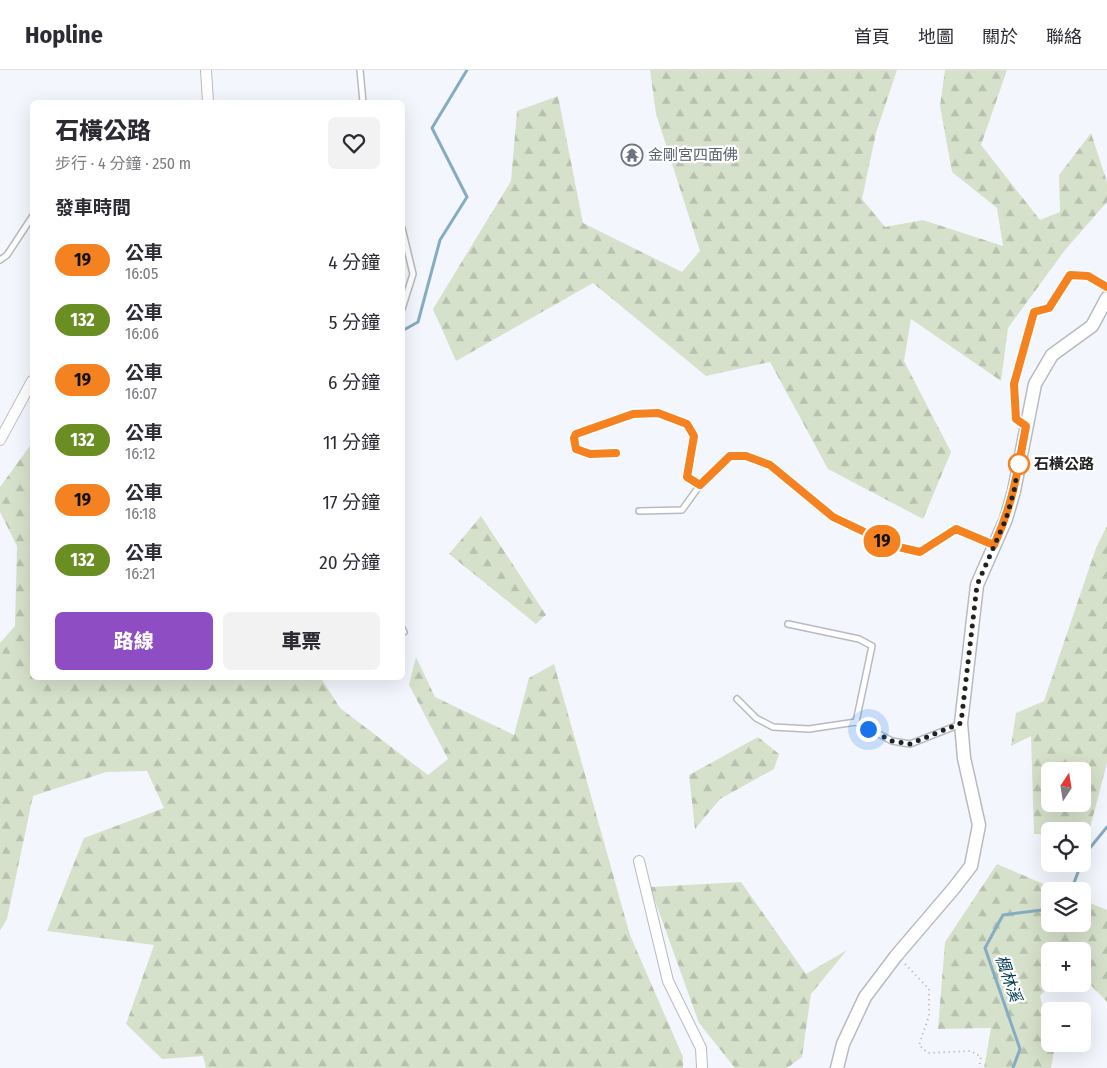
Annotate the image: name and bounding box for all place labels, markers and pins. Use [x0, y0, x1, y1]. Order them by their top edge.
temple icon: 金剛宮四面佛 [620, 143, 644, 167]
place label: 金剛宮四面佛 [648, 146, 738, 164]
marker: 石橫公路 [1008, 453, 1030, 475]
place label: 石橫公路 [1034, 455, 1094, 473]

